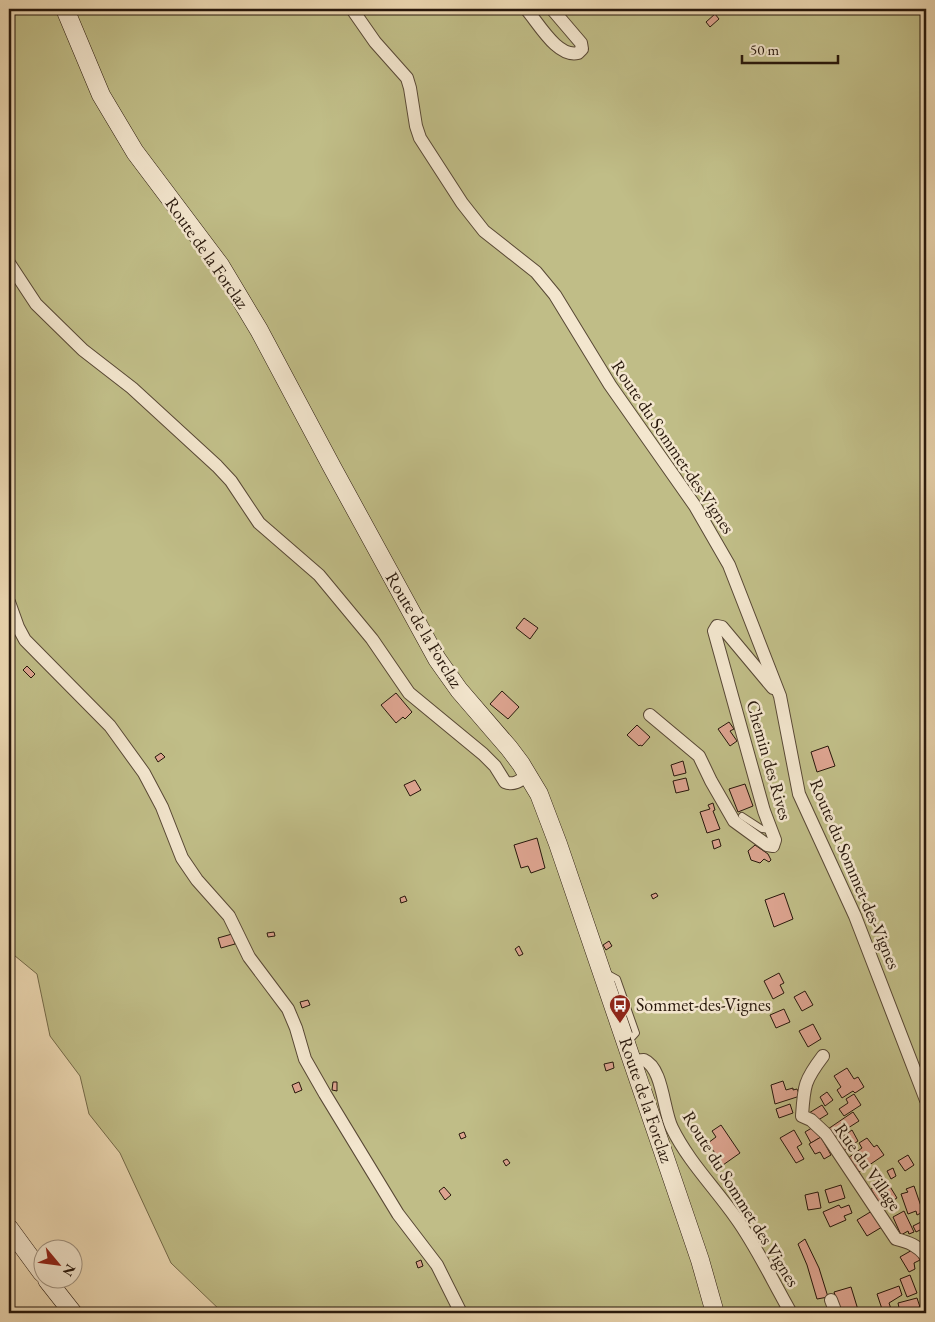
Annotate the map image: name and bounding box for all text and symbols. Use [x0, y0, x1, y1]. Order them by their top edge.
scale bar [742, 32, 839, 64]
text: 50 m [750, 40, 779, 59]
street label: Route de la Forclaz [160, 192, 255, 313]
street label: Route du Sommet-des-Vignes [607, 356, 740, 538]
street label: Route de la Forclaz [381, 568, 468, 692]
street label: Chemin des Rives [741, 697, 798, 823]
street label: Route du Sommet-des-Vignes [805, 775, 906, 973]
bus stop icon: Sommet-des-Vignes [608, 993, 632, 1024]
place label: Sommet-des-Vignes [636, 993, 771, 1016]
street label: Route de la Forclaz [614, 1034, 679, 1166]
street label: Route du Sommet des Vignes [678, 1107, 805, 1291]
street label: Rue du Village [830, 1118, 907, 1215]
north arrow [32, 1240, 82, 1290]
text: N [58, 1261, 80, 1280]

